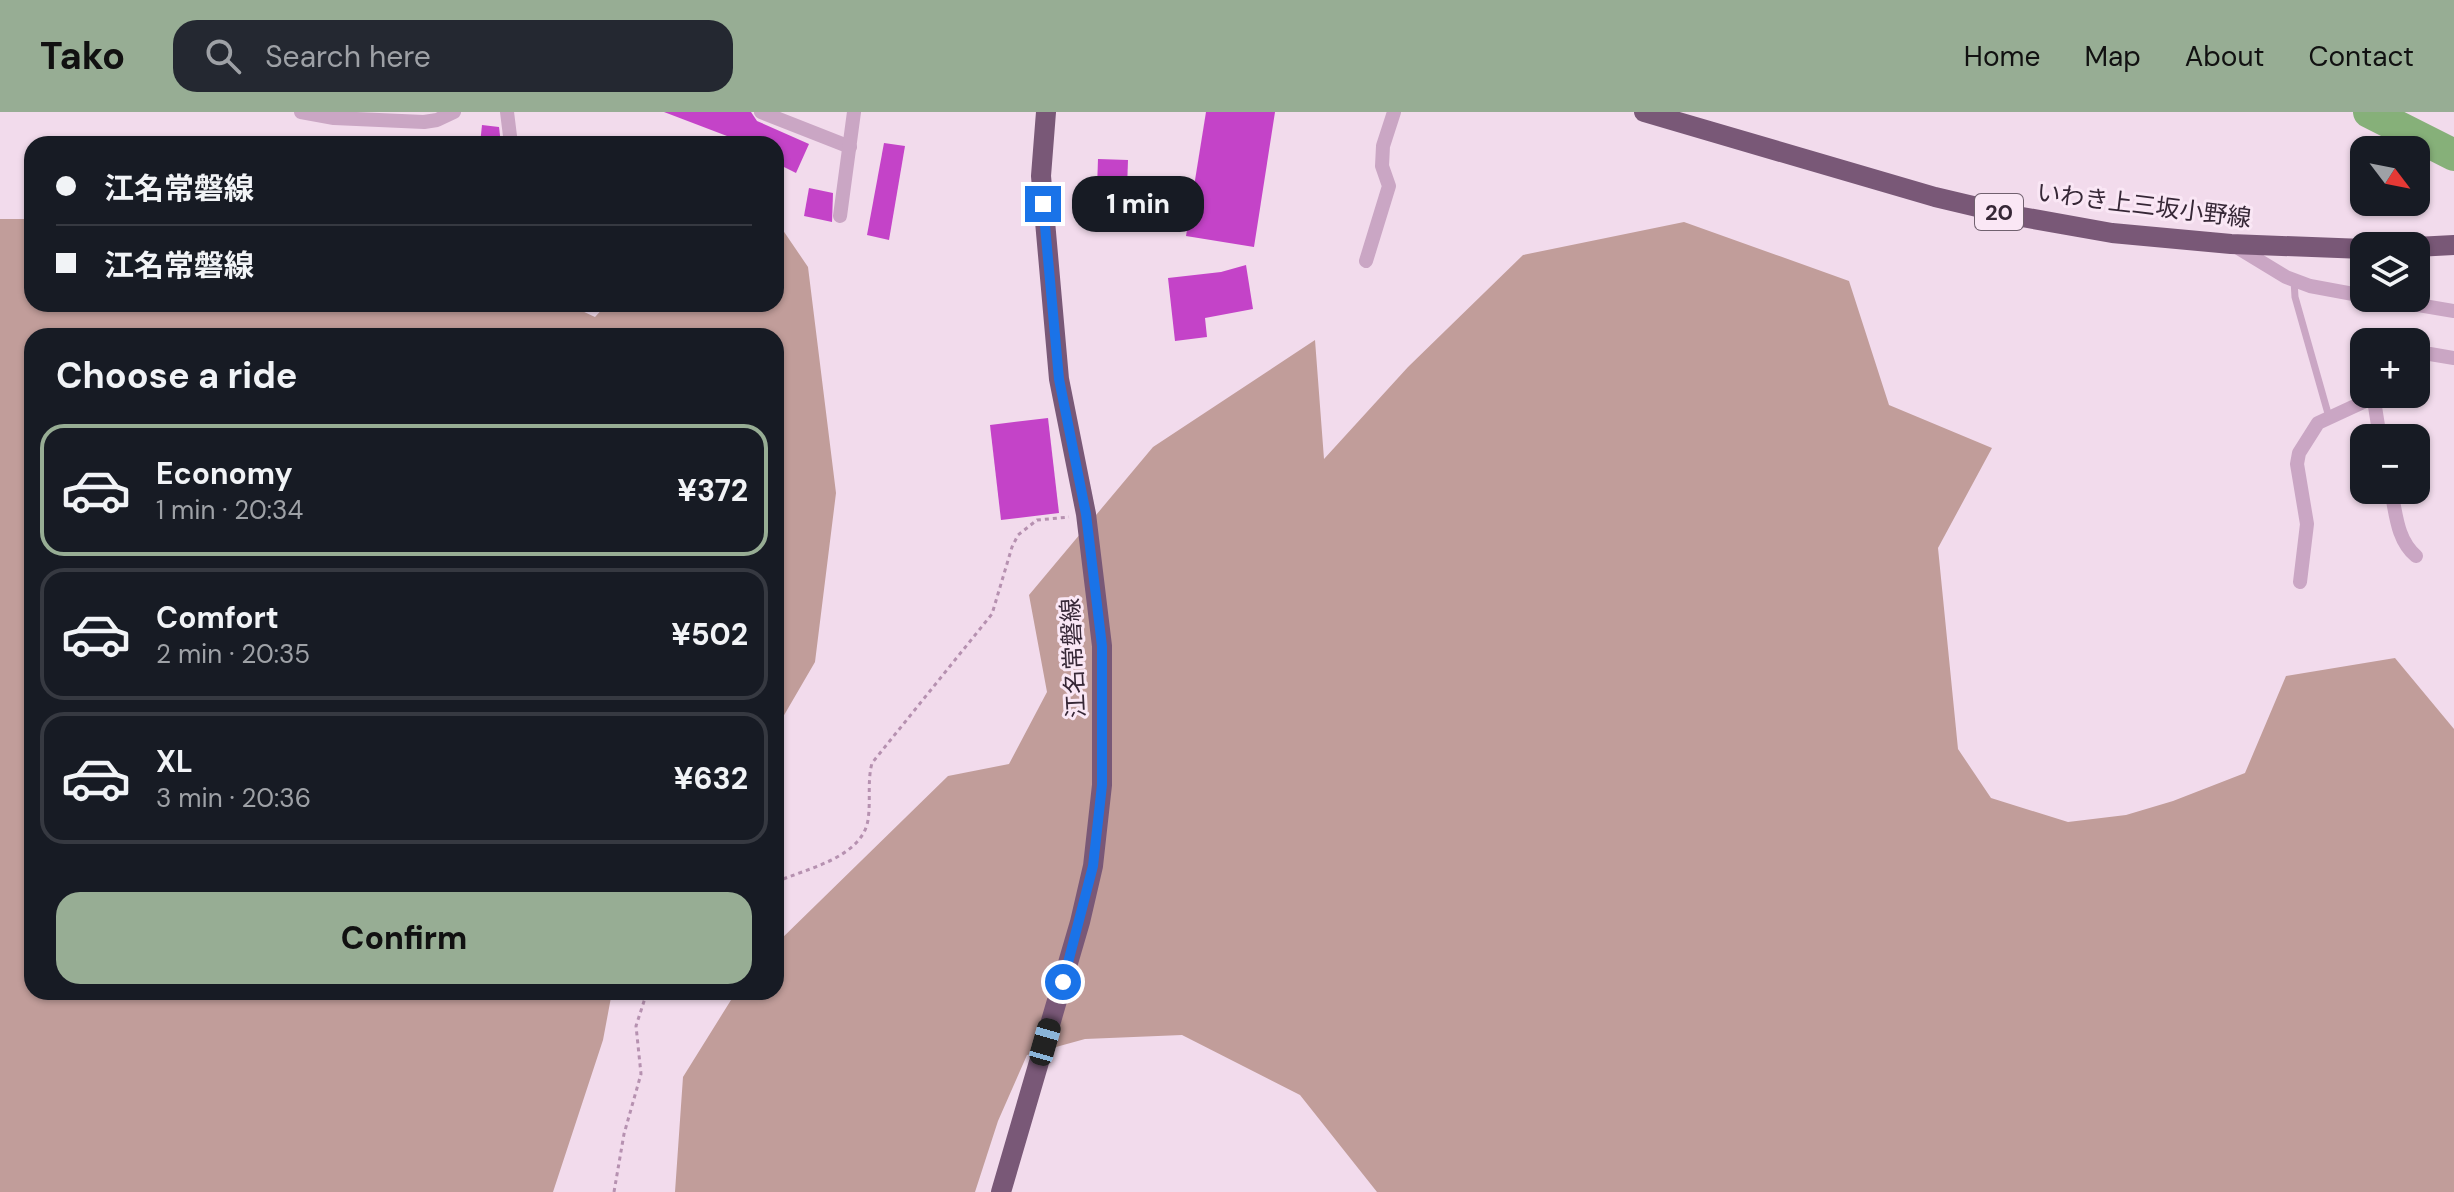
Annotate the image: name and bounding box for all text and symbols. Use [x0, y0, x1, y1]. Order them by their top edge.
search box [173, 20, 733, 92]
text: Tako [40, 31, 125, 81]
icon: search [201, 34, 245, 78]
text: Search here [265, 37, 431, 76]
text: Home [1964, 38, 2040, 75]
text: Map [2084, 38, 2141, 75]
text: About [2185, 38, 2264, 75]
text: Contact [2308, 38, 2414, 75]
north arrow [2350, 136, 2430, 216]
map controls [2350, 136, 2430, 504]
text: 江名常磐線 [104, 169, 254, 208]
callout: 1 min [1071, 176, 1203, 232]
street label: いわき上三坂小野線 [2035, 176, 2253, 234]
route end [1025, 186, 1061, 222]
text: 1 min [1106, 187, 1170, 221]
road number: 20 [1975, 194, 2023, 230]
button: layers [2350, 232, 2430, 312]
text: 江名常磐線 [104, 246, 254, 285]
button: + [2350, 328, 2430, 408]
text: Choose a ride [56, 352, 297, 399]
button: − [2350, 424, 2430, 504]
icon: car [60, 454, 132, 526]
text: Economy [156, 454, 293, 493]
text: ¥372 [677, 471, 748, 510]
text: 1 min · 20:34 [156, 493, 303, 527]
street label: 江名常磐線 [1054, 597, 1092, 719]
icon: car [60, 598, 132, 670]
text: Comfort [156, 598, 279, 637]
text: ¥502 [671, 615, 748, 654]
text: 2 min · 20:35 [156, 637, 310, 671]
icon: car [60, 742, 132, 814]
text: XL [156, 742, 193, 781]
text: ¥632 [674, 759, 748, 798]
text: 3 min · 20:36 [156, 781, 311, 815]
button: Confirm [56, 892, 752, 984]
route start [1045, 964, 1081, 1000]
car [1027, 1016, 1063, 1068]

